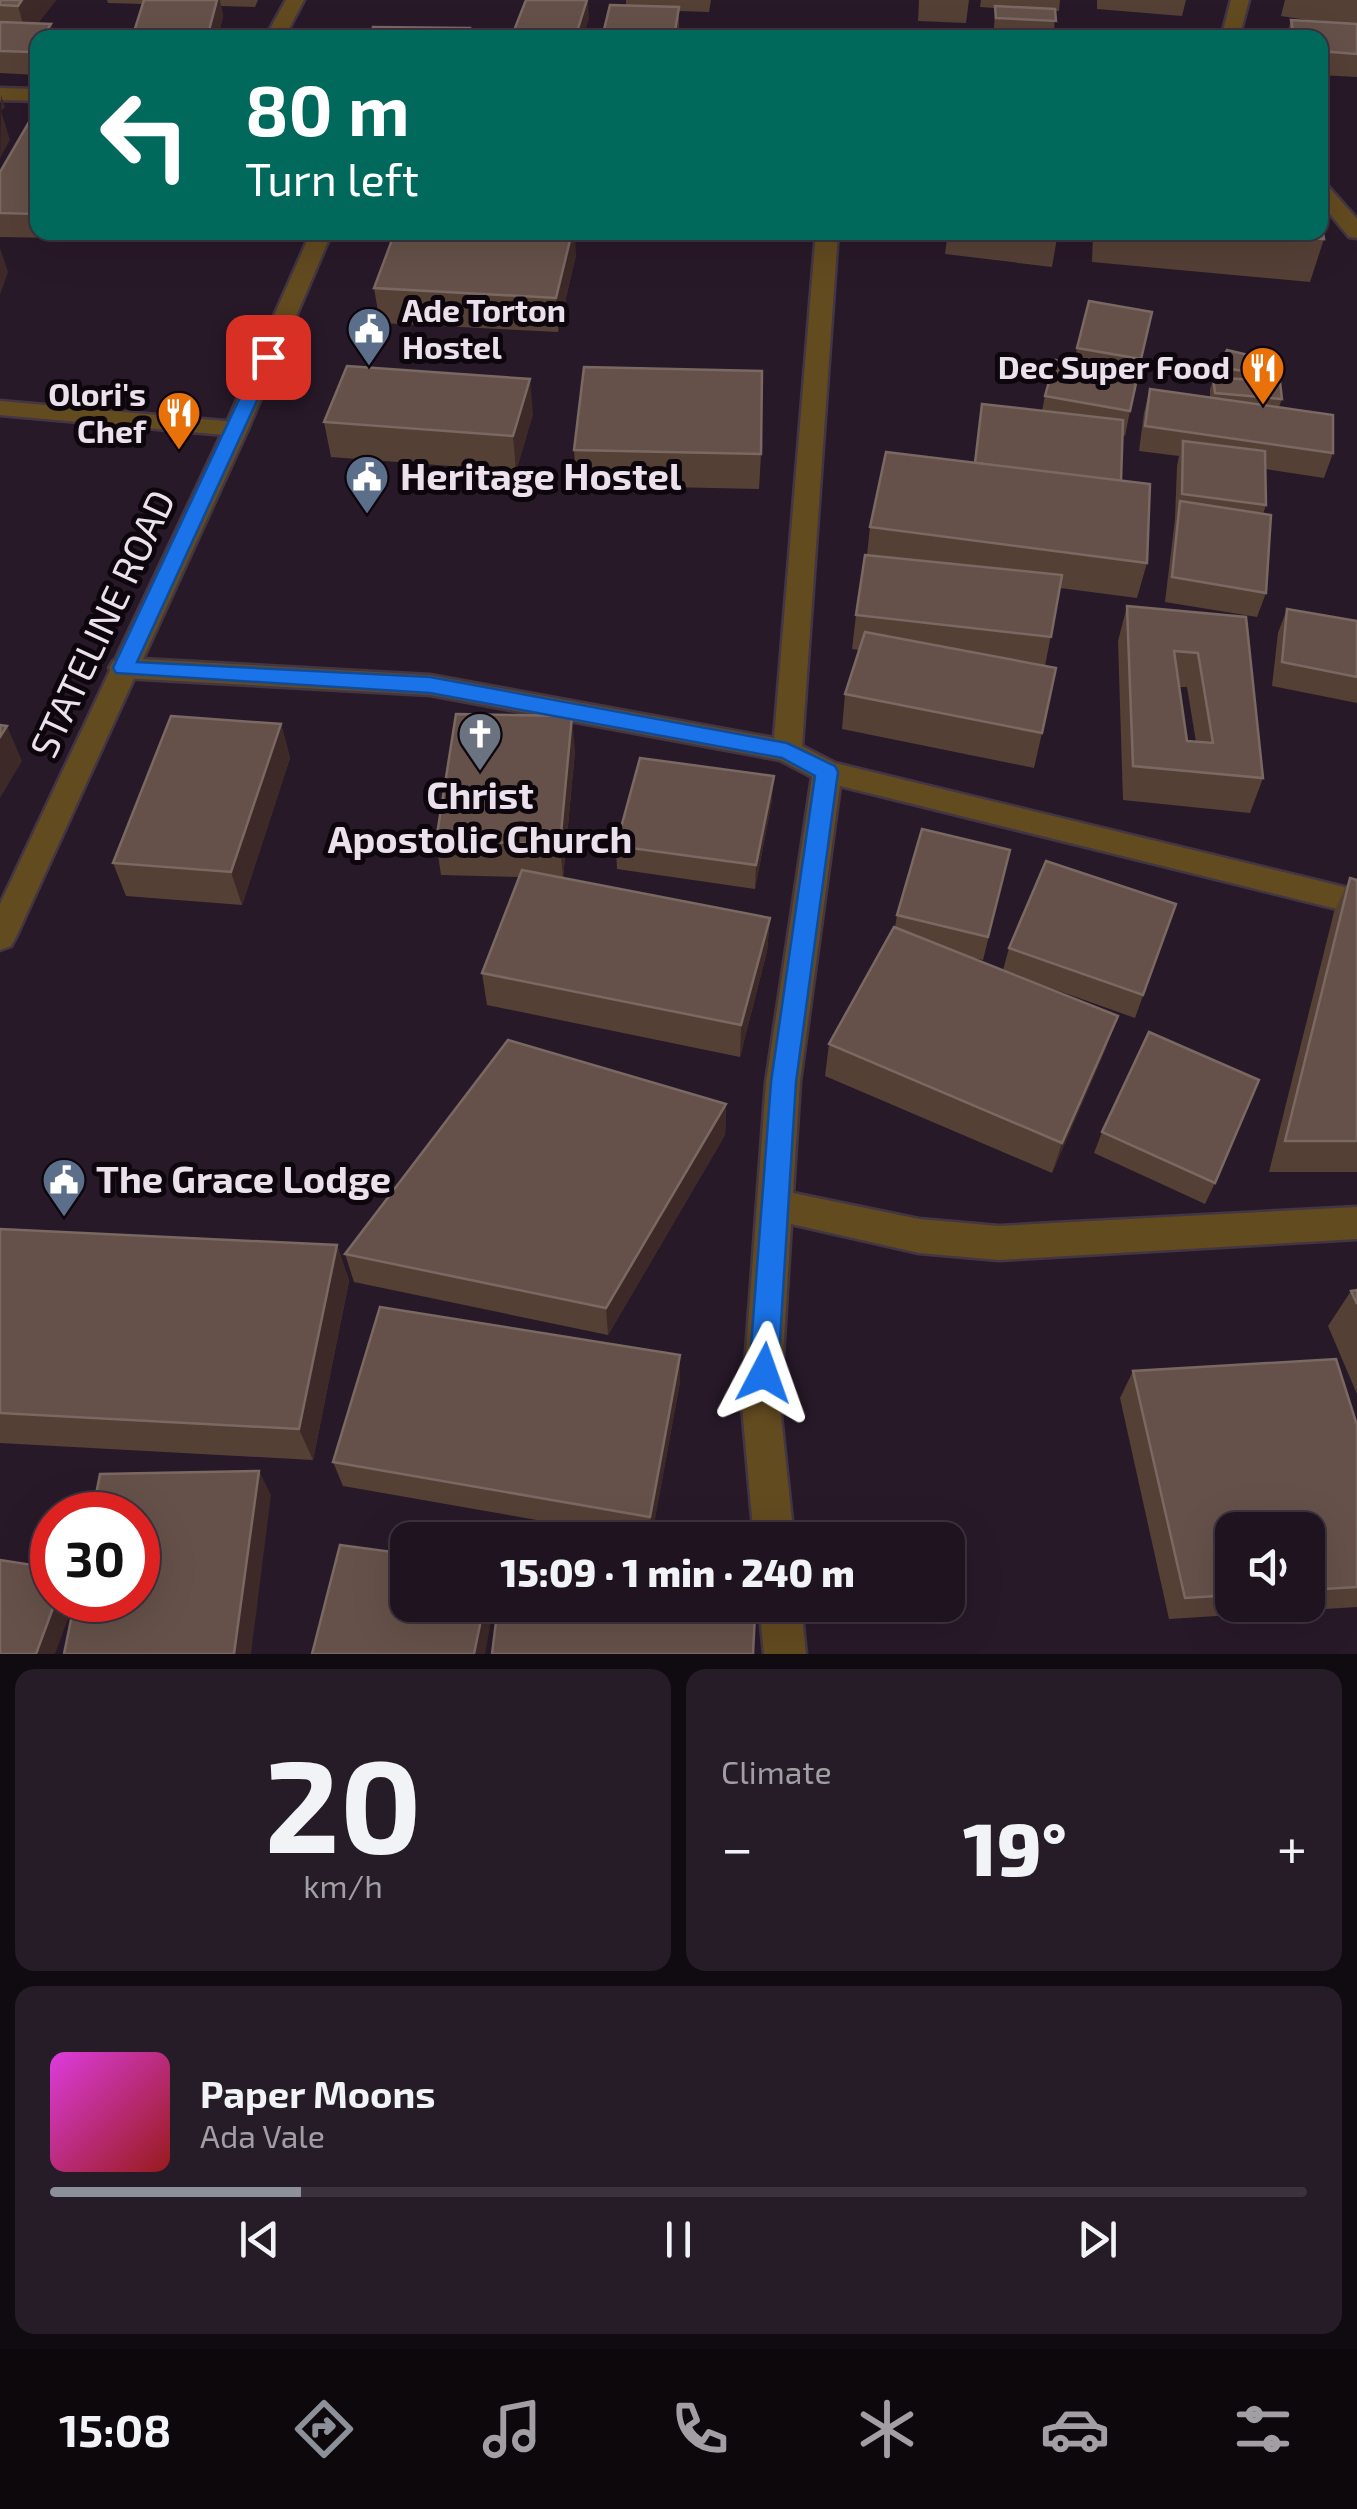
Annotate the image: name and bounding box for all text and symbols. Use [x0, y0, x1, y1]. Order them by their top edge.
text: 80 m [245, 66, 410, 150]
icon: left [80, 70, 210, 200]
text: Turn left [245, 151, 419, 205]
place label: Ade Torton Hostel [402, 290, 566, 365]
public building icon: Ade Torton Hostel [346, 306, 392, 367]
pin [226, 315, 311, 400]
icon: arrive [241, 330, 296, 385]
restaurant icon: Dec Super Food [1240, 345, 1286, 406]
place label: Dec Super Food [998, 347, 1230, 385]
place label: Olori's Chef [48, 374, 147, 449]
restaurant icon: Olori's Chef [156, 390, 202, 451]
place label: Heritage Hostel [400, 452, 682, 498]
public building icon: Heritage Hostel [344, 454, 390, 515]
street label: STATELINE ROAD [19, 482, 183, 764]
church icon: Christ Apostolic Church [457, 711, 503, 772]
place label: Christ Apostolic Church [328, 771, 632, 861]
place label: The Grace Lodge [96, 1155, 391, 1201]
public building icon: The Grace Lodge [41, 1157, 87, 1218]
position arrow [712, 1321, 816, 1425]
speed limit sign: 30 [30, 1492, 160, 1622]
map controls [1215, 1512, 1325, 1622]
button: sound [1215, 1512, 1325, 1622]
text: 15:09 · 1 min · 240 m [500, 1549, 855, 1595]
text: 20 [264, 1723, 422, 1879]
text: Climate [721, 1752, 832, 1790]
text: 19° [963, 1801, 1067, 1891]
text: − [721, 1813, 753, 1879]
text: + [1277, 1813, 1307, 1879]
text: km/h [303, 1866, 383, 1904]
text: Paper Moons [200, 2070, 436, 2116]
text: Ada Vale [200, 2116, 325, 2154]
icon: previous [232, 2212, 287, 2267]
icon: pause [651, 2212, 706, 2267]
icon: next [1070, 2212, 1125, 2267]
icon: directions [289, 2394, 359, 2464]
icon: music [477, 2394, 547, 2464]
icon: phone [665, 2394, 735, 2464]
icon: climate [852, 2394, 922, 2464]
icon: car [1040, 2394, 1110, 2464]
icon: filters [1228, 2394, 1298, 2464]
text: 15:08 [59, 2402, 171, 2456]

